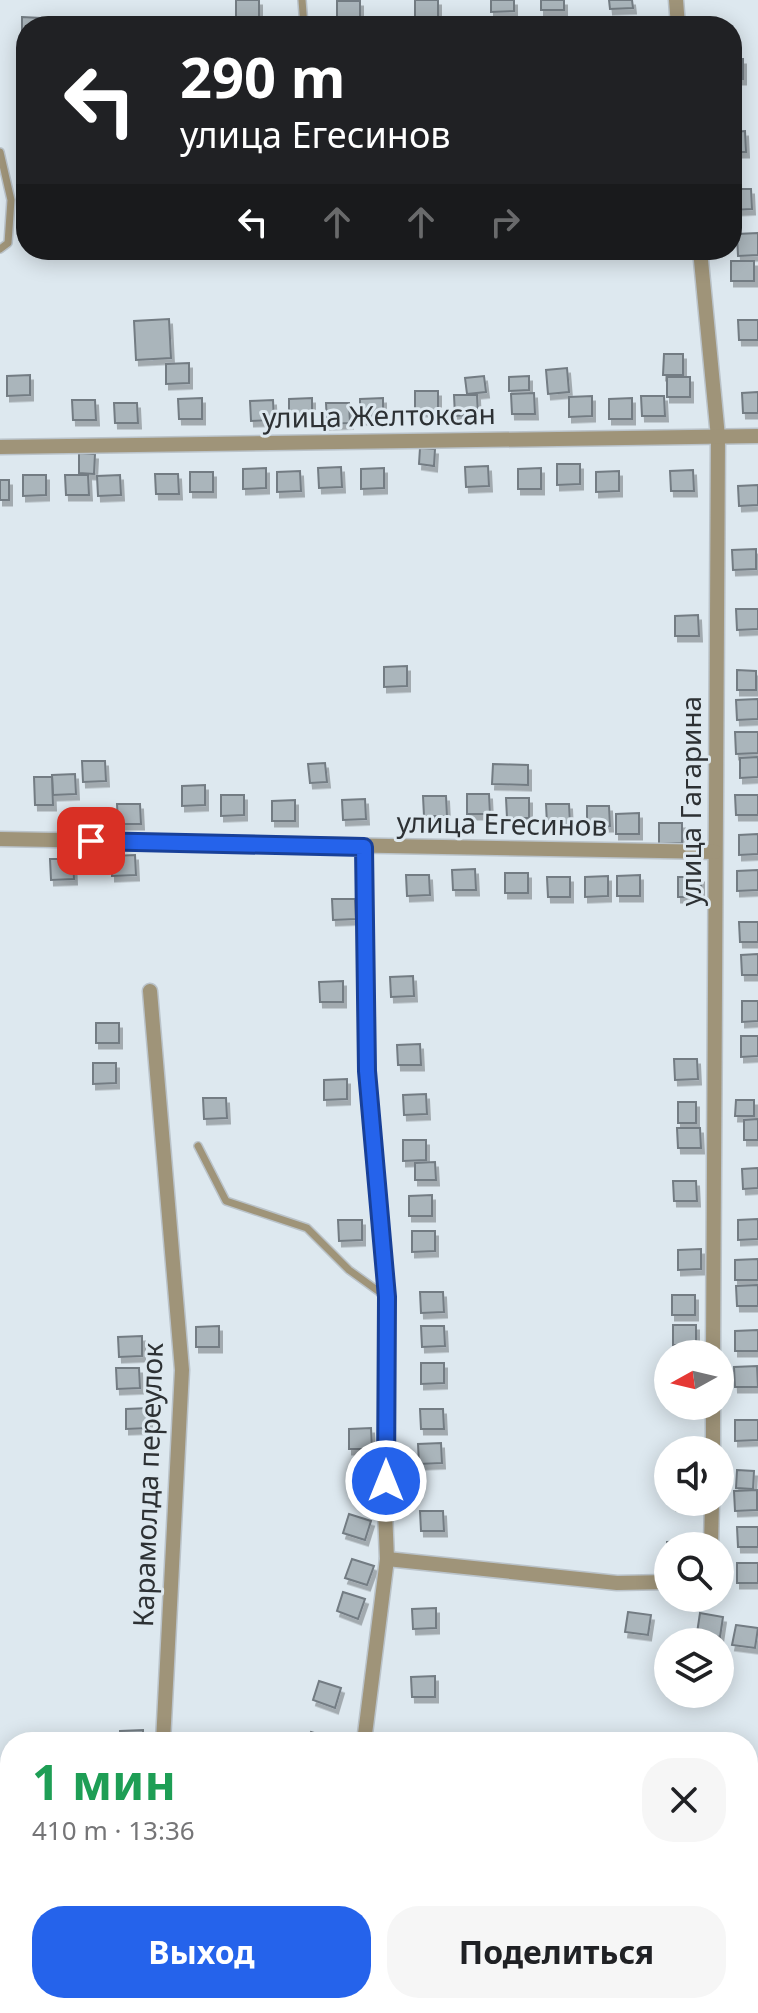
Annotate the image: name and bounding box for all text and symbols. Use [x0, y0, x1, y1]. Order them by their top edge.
text: 290 m [180, 38, 345, 114]
icon: left [48, 48, 152, 152]
text: улица Егесинов [180, 110, 451, 159]
icon: left [231, 200, 275, 244]
icon: ahead [315, 200, 359, 244]
icon: ahead [399, 200, 443, 244]
icon: right [483, 200, 527, 244]
street label: улица Желтоксан [262, 394, 496, 436]
street label: улица Гагарина [671, 696, 709, 906]
street label: улица Егесинов [396, 802, 608, 844]
pin [57, 807, 125, 875]
icon: arrive [69, 819, 113, 863]
north arrow [654, 1340, 734, 1420]
map controls [654, 1340, 734, 1708]
street label: Карамолда переулок [123, 1342, 171, 1628]
button: sound [654, 1436, 734, 1516]
position arrow [344, 1439, 428, 1523]
button: search [654, 1532, 734, 1612]
button: layers [654, 1628, 734, 1708]
text: 1 мин [32, 1749, 176, 1814]
button: close [642, 1758, 726, 1842]
text: 410 m · 13:36 [32, 1812, 195, 1848]
button: Выход [32, 1906, 371, 1998]
button: Поделиться [387, 1906, 726, 1998]

